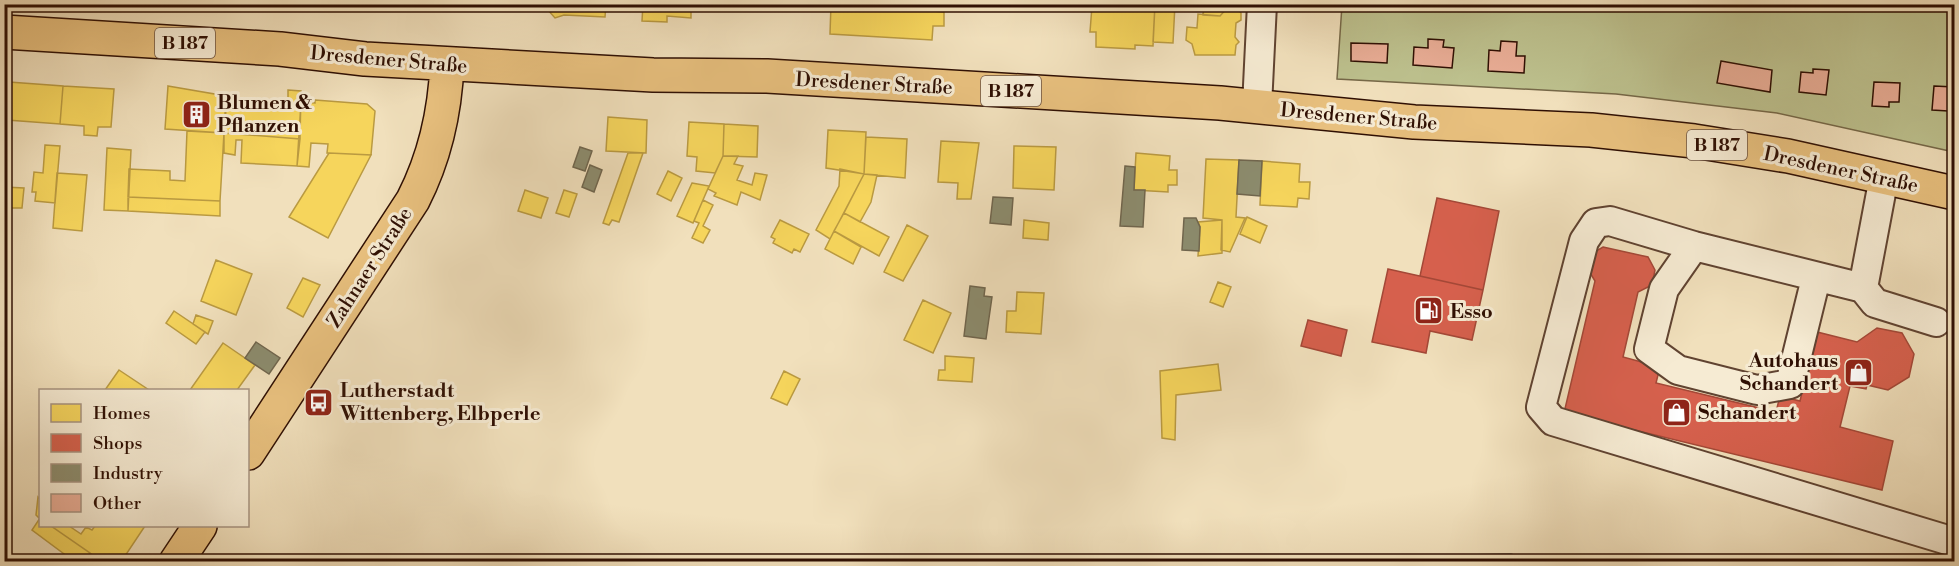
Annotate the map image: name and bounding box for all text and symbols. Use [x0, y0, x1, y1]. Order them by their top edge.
road number: B 187 [155, 28, 215, 58]
street label: Dresdener Straße [309, 41, 469, 80]
street label: Dresdener Straße [795, 68, 953, 101]
road number: B 187 [981, 76, 1041, 106]
place label: Blumen & Pflanzen [217, 91, 312, 139]
building icon: Blumen & Pflanzen [180, 98, 212, 130]
street label: Dresdener Straße [1279, 98, 1439, 137]
road number: B 187 [1687, 130, 1747, 160]
street label: Dresdener Straße [1761, 142, 1920, 199]
street label: Zahnaer Straße [322, 203, 418, 333]
fuel station icon: Esso [1413, 295, 1445, 327]
place label: Esso [1450, 300, 1493, 325]
place label: Autohaus Schandert [1740, 349, 1839, 397]
shop icon: Autohaus Schandert [1843, 356, 1875, 388]
place label: Lutherstadt Wittenberg, Elbperle [339, 379, 541, 427]
bus stop icon: Lutherstadt Wittenberg, Elbperle [303, 386, 335, 418]
legend [39, 389, 249, 527]
shop icon: Schandert [1661, 396, 1693, 428]
place label: Schandert [1698, 401, 1797, 426]
text: Homes [93, 402, 150, 425]
text: Shops [93, 432, 143, 455]
text: Industry [93, 462, 163, 485]
text: Other [93, 492, 141, 515]

